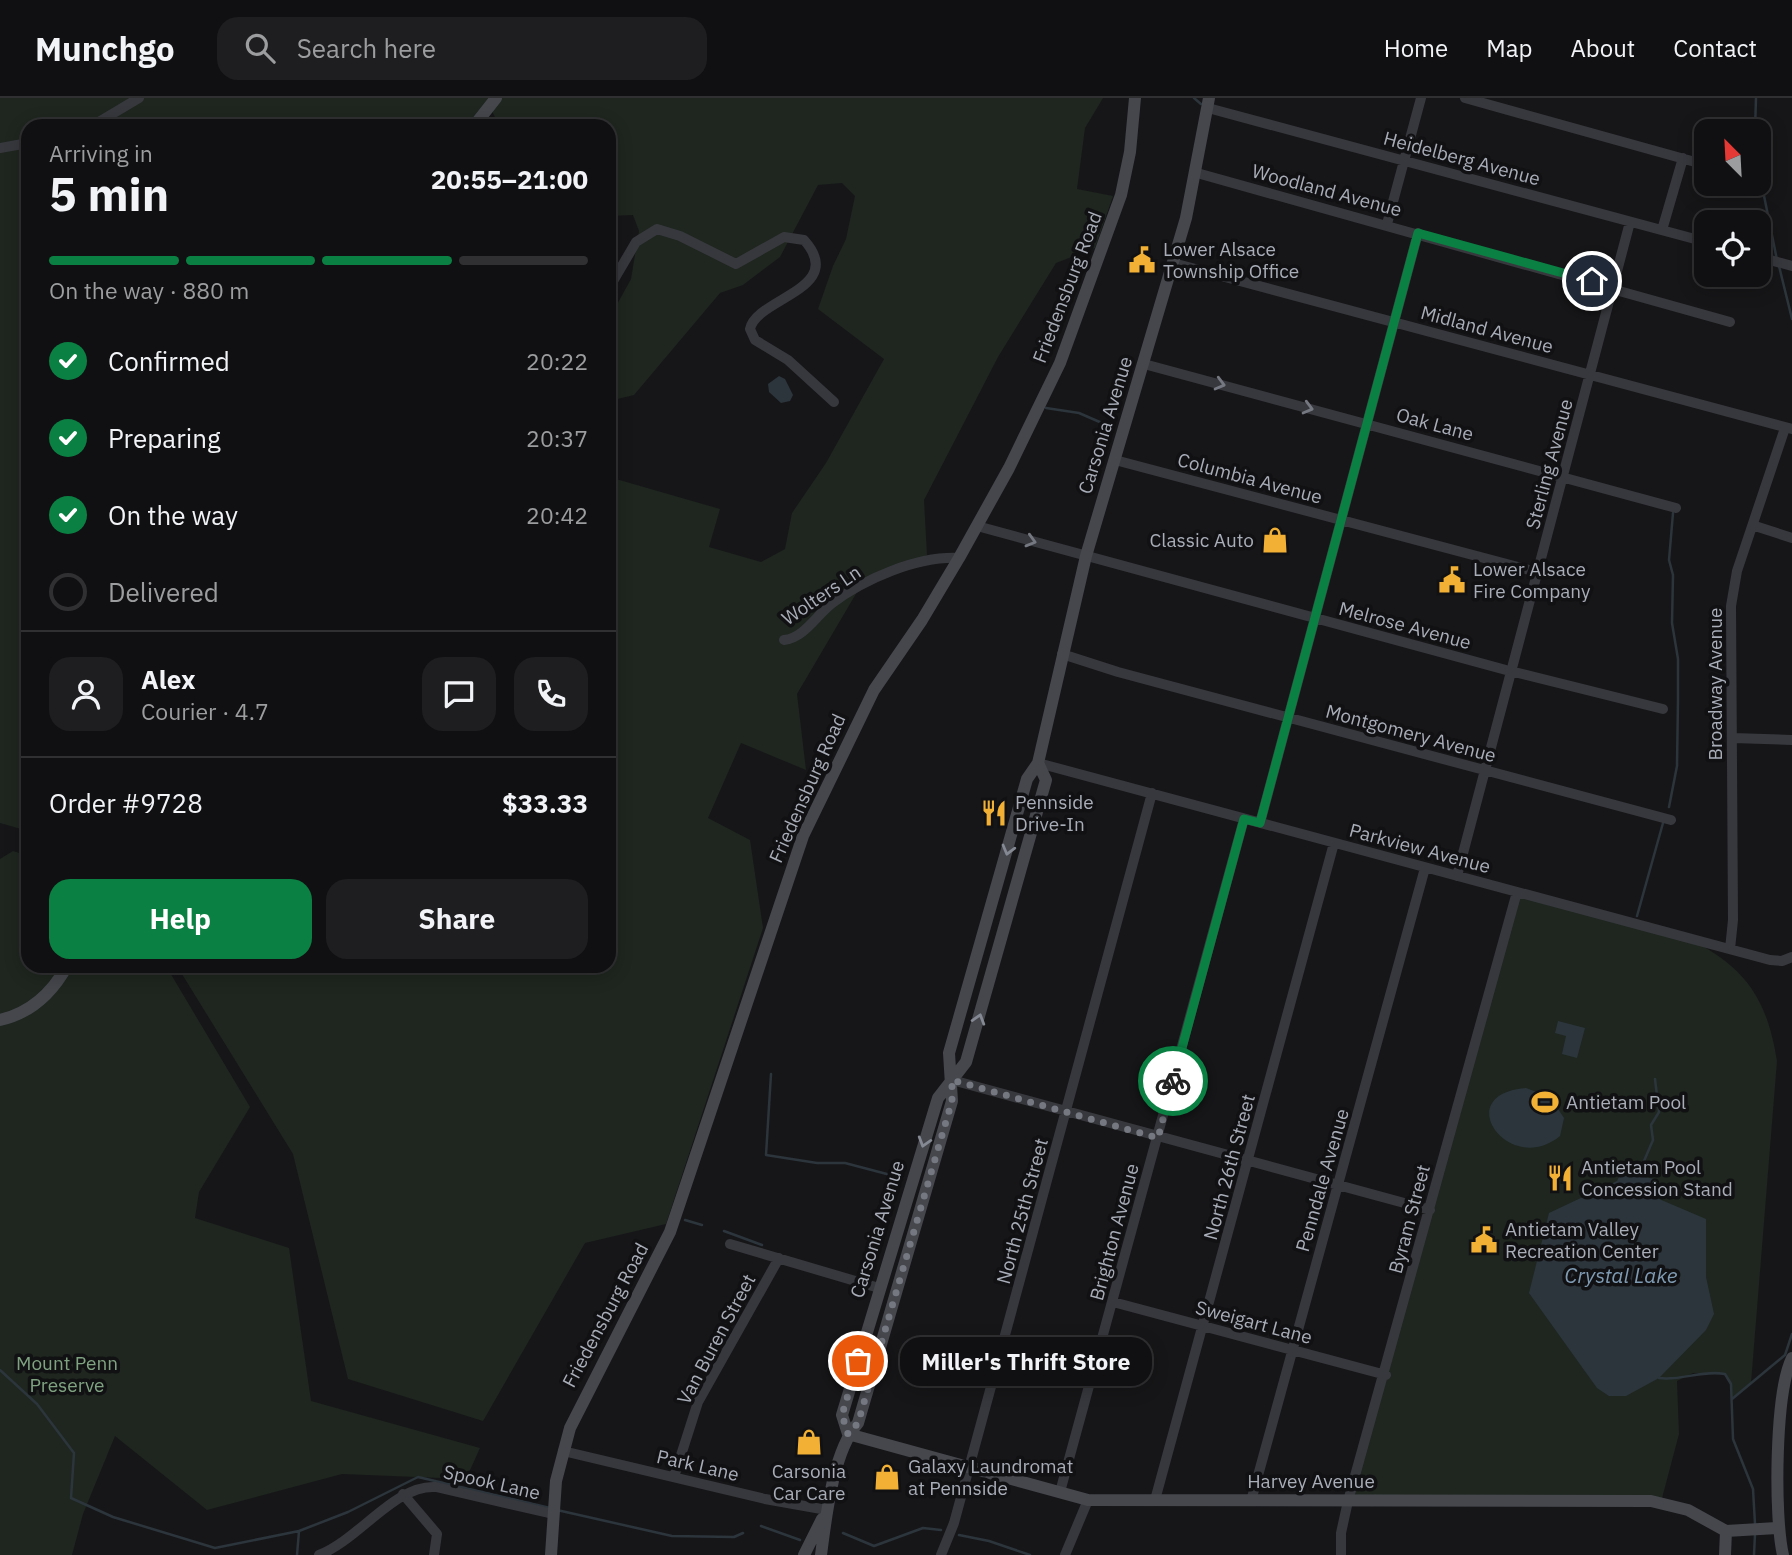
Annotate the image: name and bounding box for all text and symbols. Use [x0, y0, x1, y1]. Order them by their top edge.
search box [217, 17, 707, 80]
text: Munchgo [35, 27, 175, 70]
icon: search [241, 29, 279, 67]
text: Search here [297, 31, 436, 65]
text: Home [1384, 32, 1448, 64]
text: Map [1486, 32, 1532, 64]
text: About [1570, 32, 1635, 64]
text: Contact [1673, 32, 1757, 64]
north arrow [1694, 119, 1771, 196]
map controls [1694, 119, 1771, 287]
street label: Heidelberg Avenue [1381, 126, 1543, 190]
text: Arriving in [49, 138, 153, 168]
street label: Woodland Avenue [1250, 158, 1404, 222]
text: 20:55–21:00 [431, 162, 588, 196]
text: 5 min [49, 164, 169, 224]
street label: Friedensburg Road [1027, 208, 1107, 366]
button: locate [1694, 210, 1771, 287]
place label: Lower Alsace Township Office [1163, 237, 1299, 283]
public building icon: Lower Alsace Township Office [1127, 245, 1157, 275]
pin [1562, 251, 1622, 311]
icon: home [1573, 262, 1611, 300]
text: On the way · 880 m [49, 275, 249, 305]
street label: Midland Avenue [1418, 300, 1556, 358]
icon: check [49, 342, 87, 380]
text: Confirmed [108, 344, 230, 378]
text: 20:22 [526, 346, 588, 376]
street label: Carsonia Avenue [1073, 353, 1137, 497]
one-way arrow [1214, 376, 1226, 390]
street label: Sterling Avenue [1520, 396, 1578, 532]
one-way arrow [1302, 400, 1314, 414]
street label: Oak Lane [1394, 402, 1476, 446]
icon: check [49, 419, 87, 457]
text: Preparing [108, 421, 221, 455]
text: 20:37 [526, 423, 588, 453]
street label: Columbia Avenue [1175, 447, 1325, 509]
icon: check [49, 496, 87, 534]
text: On the way [108, 498, 238, 532]
text: 20:42 [526, 500, 588, 530]
shop icon: Classic Auto [1260, 525, 1290, 555]
place label: Classic Auto [1149, 528, 1254, 552]
one-way arrow [1025, 533, 1037, 547]
place label: Lower Alsace Fire Company [1473, 557, 1591, 603]
street label: Wolters Ln [777, 560, 865, 630]
public building icon: Lower Alsace Fire Company [1437, 565, 1467, 595]
text: Delivered [108, 575, 219, 609]
street label: Melrose Avenue [1336, 596, 1474, 654]
street label: Broadway Avenue [1703, 608, 1727, 760]
button: person [49, 657, 123, 731]
button: chat [422, 657, 496, 731]
button: phone [514, 657, 588, 731]
text: Alex [141, 662, 195, 696]
text: Courier · 4.7 [141, 696, 269, 726]
street label: Montgomery Avenue [1323, 699, 1499, 767]
street label: Friedensburg Road [763, 710, 851, 866]
text: Order #9728 [49, 786, 203, 820]
text: $33.33 [502, 786, 588, 820]
place label: Pennside Drive-In [1015, 790, 1094, 836]
restaurant icon: Pennside Drive-In [979, 798, 1009, 828]
street label: Parkview Avenue [1347, 818, 1493, 878]
one-way arrow [1002, 844, 1016, 856]
button: Help [49, 879, 312, 959]
button: Share [326, 879, 588, 959]
one-way arrow [970, 1013, 985, 1025]
courier [1138, 1046, 1208, 1116]
icon: bike [1154, 1062, 1192, 1100]
sports icon: Antietam Pool [1530, 1087, 1560, 1117]
place label: Antietam Pool [1566, 1090, 1686, 1114]
street label: North 26th Street [1198, 1091, 1260, 1243]
street label: Penndale Avenue [1290, 1106, 1354, 1254]
one-way arrow [918, 1135, 933, 1147]
street label: North 25th Street [991, 1135, 1053, 1287]
place label: Antietam Pool Concession Stand [1581, 1155, 1733, 1201]
street label: Carsonia Avenue [845, 1157, 909, 1301]
street label: Brighton Avenue [1084, 1161, 1144, 1303]
street label: Byram Street [1383, 1162, 1435, 1276]
restaurant icon: Antietam Pool Concession Stand [1545, 1163, 1575, 1193]
place label: Antietam Valley Recreation Center [1505, 1217, 1659, 1263]
public building icon: Antietam Valley Recreation Center [1469, 1225, 1499, 1255]
street label: Friedensburg Road [557, 1239, 653, 1391]
water label: Crystal Lake [1565, 1261, 1678, 1289]
street label: Van Buren Street [672, 1270, 760, 1408]
street label: Sweigart Lane [1193, 1295, 1315, 1349]
pin [828, 1331, 888, 1391]
callout: Miller's Thrift Store [900, 1336, 1152, 1386]
icon: bag [839, 1342, 877, 1380]
text: Miller's Thrift Store [922, 1346, 1130, 1376]
park label: Mount Penn Preserve [16, 1351, 118, 1397]
shop icon: Carsonia Car Care [794, 1427, 824, 1457]
street label: Park Lane [654, 1444, 742, 1486]
place label: Galaxy Laundromat at Pennside [908, 1454, 1073, 1500]
street label: Spook Lane [441, 1459, 543, 1505]
place label: Carsonia Car Care [772, 1459, 846, 1505]
shop icon: Galaxy Laundromat at Pennside [872, 1462, 902, 1492]
street label: Harvey Avenue [1247, 1469, 1375, 1493]

